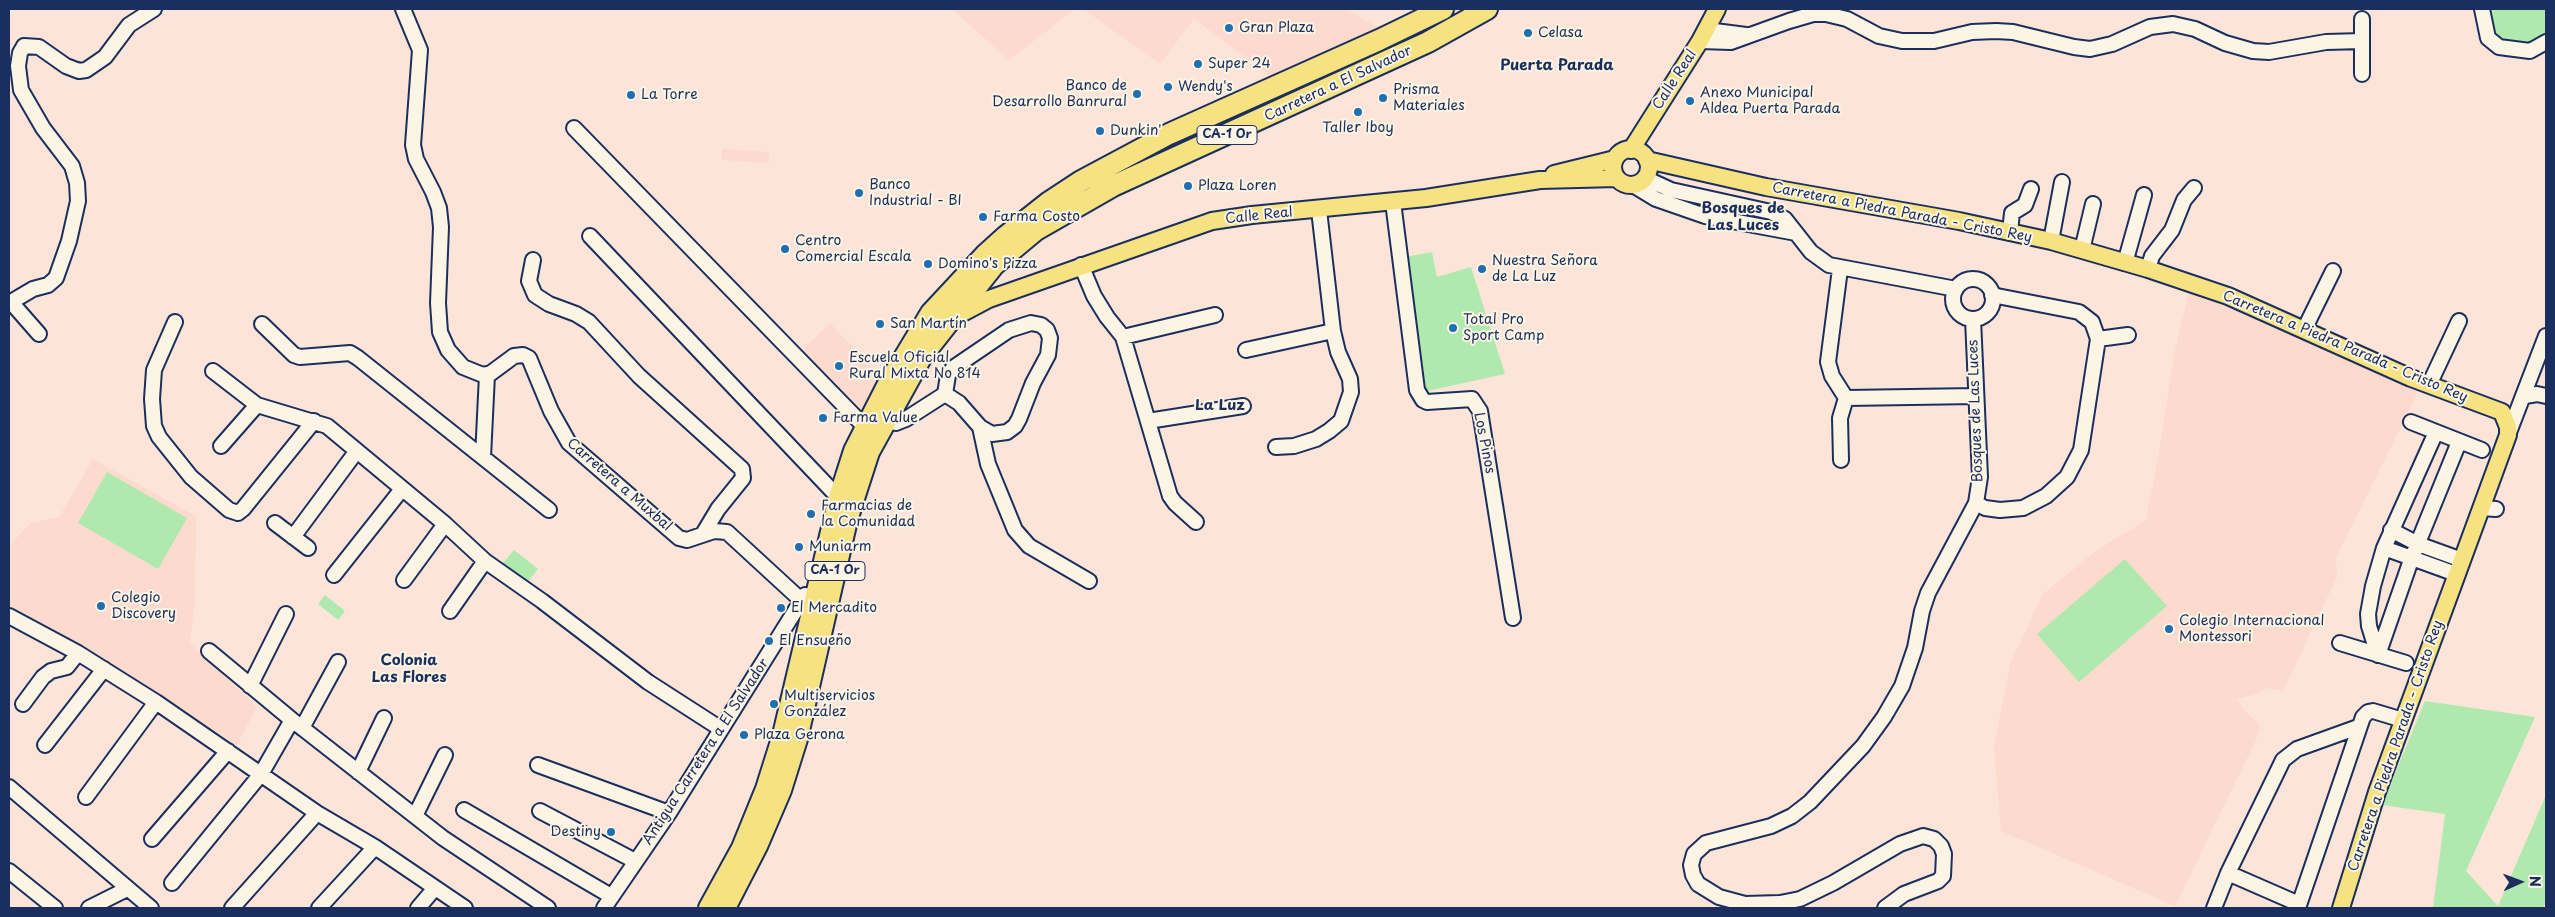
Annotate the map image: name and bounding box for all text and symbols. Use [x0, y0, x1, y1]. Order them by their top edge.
place label: Gran Plaza [1239, 20, 1314, 36]
marker: Gran Plaza [1223, 22, 1235, 34]
place label: Celasa [1538, 25, 1583, 41]
marker: Celasa [1522, 27, 1534, 39]
street label: Carretera a El Salvador [1262, 43, 1414, 125]
street label: Calle Real [1649, 47, 1701, 113]
place label: Super 24 [1208, 56, 1271, 72]
district label: Puerta Parada [1500, 57, 1614, 75]
marker: Super 24 [1192, 58, 1204, 70]
place label: Banco de Desarrollo Banrural [992, 78, 1127, 110]
place label: Wendy's [1178, 79, 1233, 95]
marker: Wendy's [1162, 81, 1174, 93]
place label: Prisma Materiales [1393, 82, 1465, 114]
place label: Anexo Municipal Aldea Puerta Parada [1700, 85, 1840, 118]
place label: La Torre [641, 87, 698, 103]
marker: Banco de Desarrollo Banrural [1131, 88, 1143, 100]
marker: La Torre [625, 89, 637, 101]
marker: Prisma Materiales [1377, 92, 1389, 104]
marker: Anexo Municipal Aldea Puerta Parada [1684, 95, 1696, 107]
marker: Taller Iboy [1352, 106, 1364, 118]
place label: Taller Iboy [1322, 120, 1394, 136]
place label: Dunkin' [1110, 123, 1162, 139]
marker: Dunkin' [1094, 125, 1106, 137]
road number: CA-1 Or [1197, 126, 1257, 144]
place label: Banco Industrial - BI [869, 177, 962, 210]
place label: Plaza Loren [1198, 178, 1277, 194]
marker: Plaza Loren [1182, 180, 1194, 192]
street label: Carretera a Piedra Parada - Cristo Rey [1771, 180, 2033, 246]
marker: Banco Industrial - BI [853, 187, 865, 199]
district label: Bosques de Las Luces [1701, 200, 1785, 235]
street label: Calle Real [1224, 204, 1294, 228]
place label: Farma Costo [993, 209, 1080, 225]
marker: Farma Costo [977, 211, 989, 223]
place label: Centro Comercial Escala [795, 233, 912, 266]
marker: Centro Comercial Escala [779, 243, 791, 255]
place label: Nuestra Señora de La Luz [1492, 253, 1598, 286]
place label: Domino's Pizza [938, 256, 1037, 272]
marker: Domino's Pizza [922, 258, 934, 270]
marker: Nuestra Señora de La Luz [1476, 263, 1488, 275]
street label: Carretera a Piedra Parada - Cristo Rey [2220, 288, 2470, 406]
place label: Total Pro Sport Camp [1463, 312, 1544, 344]
place label: San Martín [890, 316, 967, 332]
marker: San Martín [874, 318, 886, 330]
marker: Total Pro Sport Camp [1447, 322, 1459, 334]
street label: Bosques de Las Luces [1965, 339, 1987, 483]
place label: Escuela Oficial Rural Mixta No 814 [849, 350, 981, 382]
marker: Escuela Oficial Rural Mixta No 814 [833, 360, 845, 372]
district label: La Luz [1195, 397, 1245, 415]
place label: Farma Value [833, 410, 918, 426]
street label: Los Pinos [1470, 411, 1498, 475]
marker: Farma Value [817, 412, 829, 424]
street label: Carretera a Muxbal [563, 435, 675, 535]
place label: Farmacias de la Comunidad [821, 498, 915, 530]
marker: Farmacias de la Comunidad [805, 508, 817, 520]
place label: Muniarm [809, 539, 871, 555]
marker: Muniarm [793, 541, 805, 553]
road number: CA-1 Or [805, 562, 865, 580]
place label: Colegio Discovery [111, 590, 176, 622]
marker: Colegio Discovery [95, 600, 107, 612]
place label: El Mercadito [791, 600, 877, 616]
marker: El Mercadito [775, 602, 787, 614]
place label: Colegio Internacional Montessori [2179, 613, 2324, 646]
street label: Carretera a Piedra Parada - Cristo Rey [2345, 618, 2447, 874]
marker: Colegio Internacional Montessori [2163, 623, 2175, 635]
place label: El Ensueño [779, 633, 852, 649]
marker: El Ensueño [763, 635, 775, 647]
district label: Colonia Las Flores [371, 652, 447, 687]
street label: Antigua Carretera a El Salvador [639, 656, 773, 848]
place label: Multiservicios González [784, 688, 875, 720]
marker: Multiservicios González [768, 698, 780, 710]
place label: Plaza Gerona [754, 727, 845, 743]
marker: Plaza Gerona [738, 729, 750, 741]
place label: Destiny [550, 824, 601, 840]
marker: Destiny [605, 826, 617, 838]
north arrow [2495, 857, 2545, 907]
text: N [2525, 876, 2546, 887]

